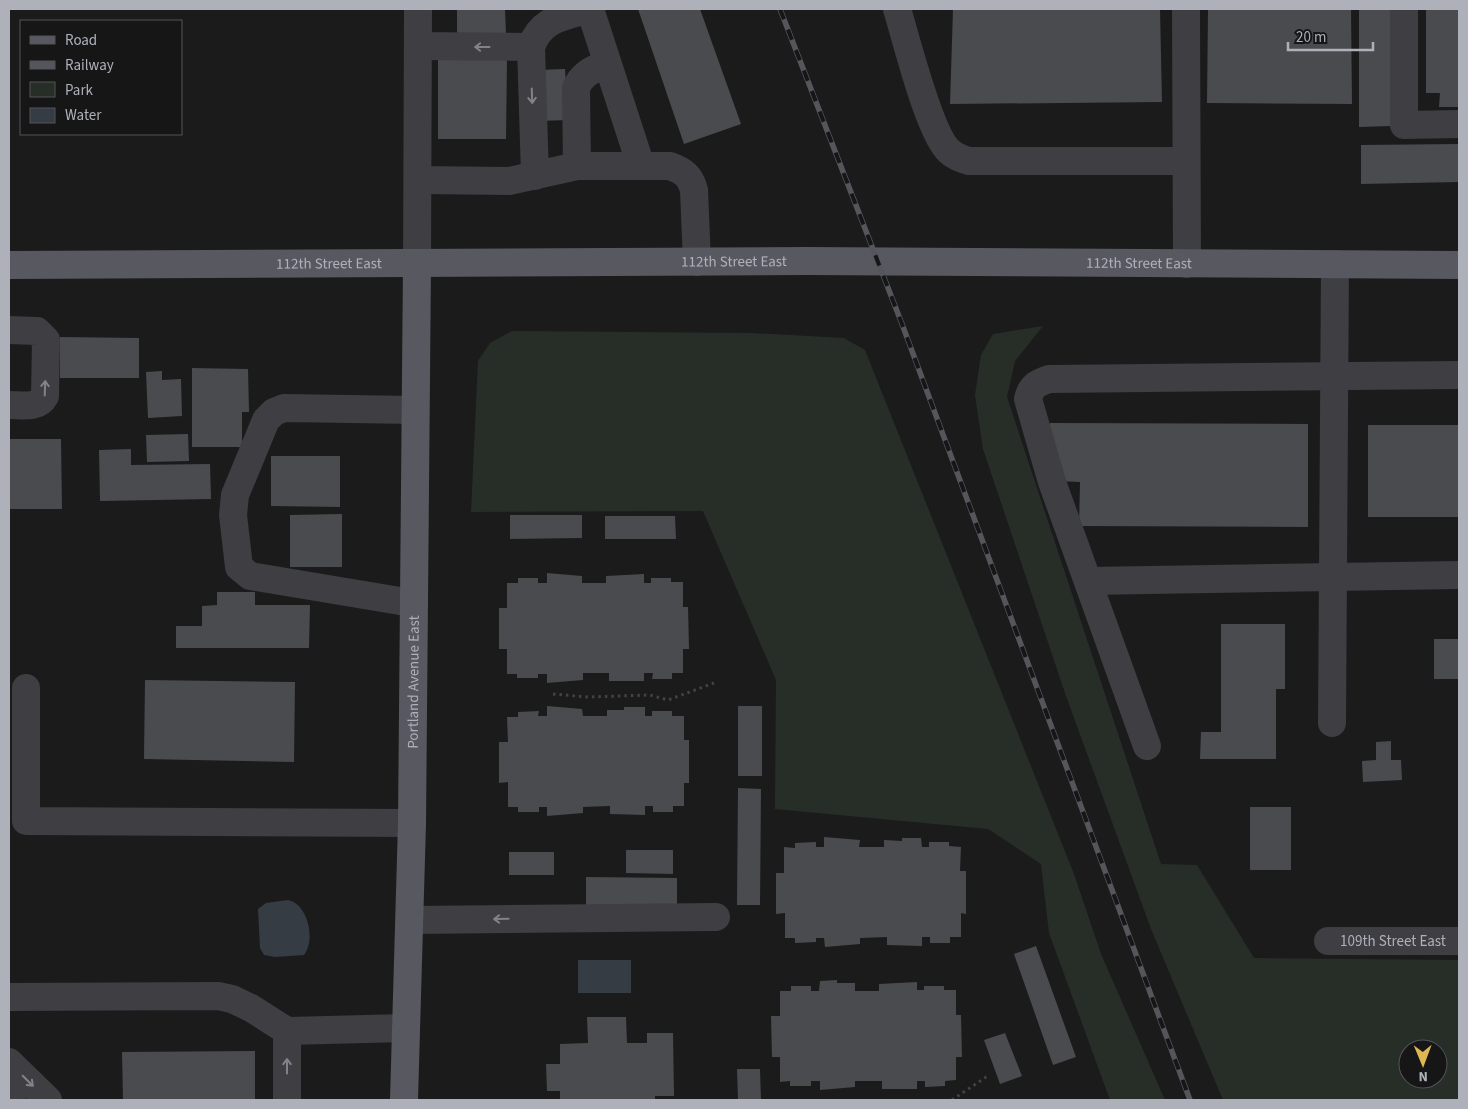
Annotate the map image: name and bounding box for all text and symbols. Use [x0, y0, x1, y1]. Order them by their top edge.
legend [20, 20, 182, 135]
scale bar [1288, 20, 1373, 52]
text: 20 m [1296, 27, 1326, 48]
text: Road [65, 30, 97, 51]
one-way arrow [474, 42, 490, 52]
text: Railway [65, 55, 114, 76]
text: Park [65, 80, 94, 101]
one-way arrow [528, 87, 537, 103]
text: Water [65, 105, 102, 126]
street label: 112th Street East [681, 251, 787, 272]
street label: 112th Street East [1086, 252, 1192, 274]
street label: 112th Street East [276, 253, 382, 274]
one-way arrow [41, 380, 50, 396]
street label: Portland Avenue East [402, 615, 424, 749]
one-way arrow [493, 914, 509, 923]
street label: 109th Street East [1340, 931, 1446, 952]
north arrow [1398, 1039, 1448, 1089]
one-way arrow [282, 1058, 292, 1074]
text: N [1418, 1066, 1428, 1086]
one-way arrow [22, 1075, 34, 1087]

